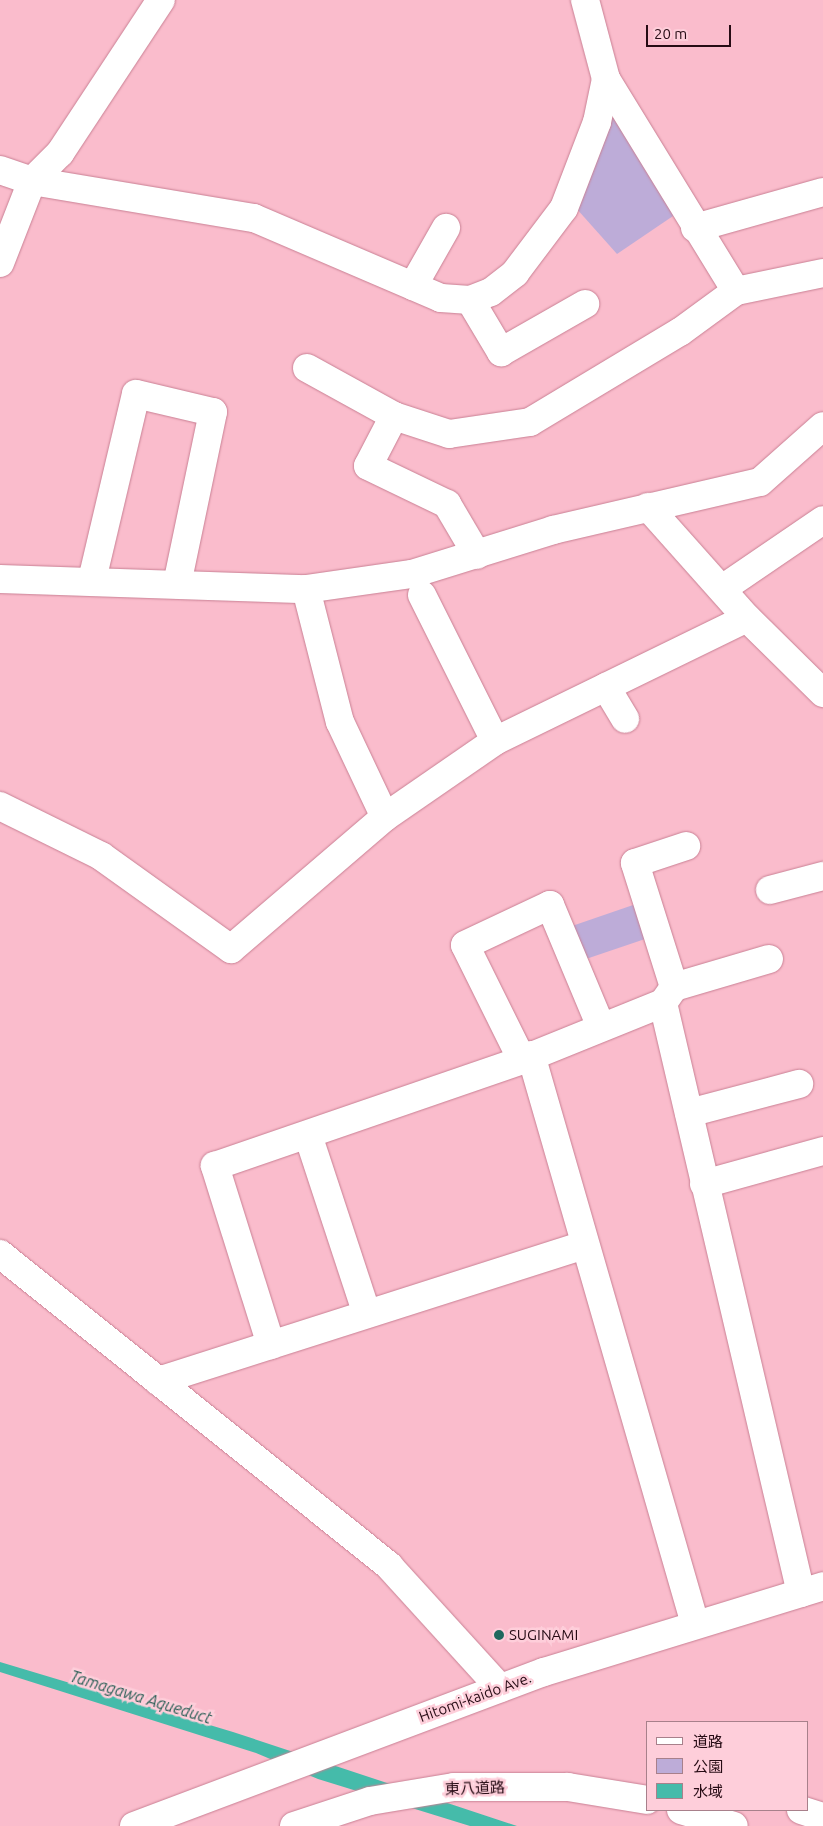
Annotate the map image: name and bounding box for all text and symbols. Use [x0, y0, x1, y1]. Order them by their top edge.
scale bar [648, 15, 733, 47]
text: 20 m [654, 25, 687, 42]
place label: SUGINAMI [509, 1626, 578, 1644]
marker: SUGINAMI [493, 1629, 505, 1641]
water label: Tamagawa Aqueduct [68, 1666, 214, 1728]
street label: Hitomi-kaido Ave. [416, 1668, 534, 1726]
legend [646, 1721, 808, 1811]
text: 道路 [693, 1733, 723, 1750]
text: 公園 [693, 1758, 723, 1775]
street label: 東八道路 [445, 1778, 505, 1798]
text: 水域 [693, 1783, 723, 1800]

